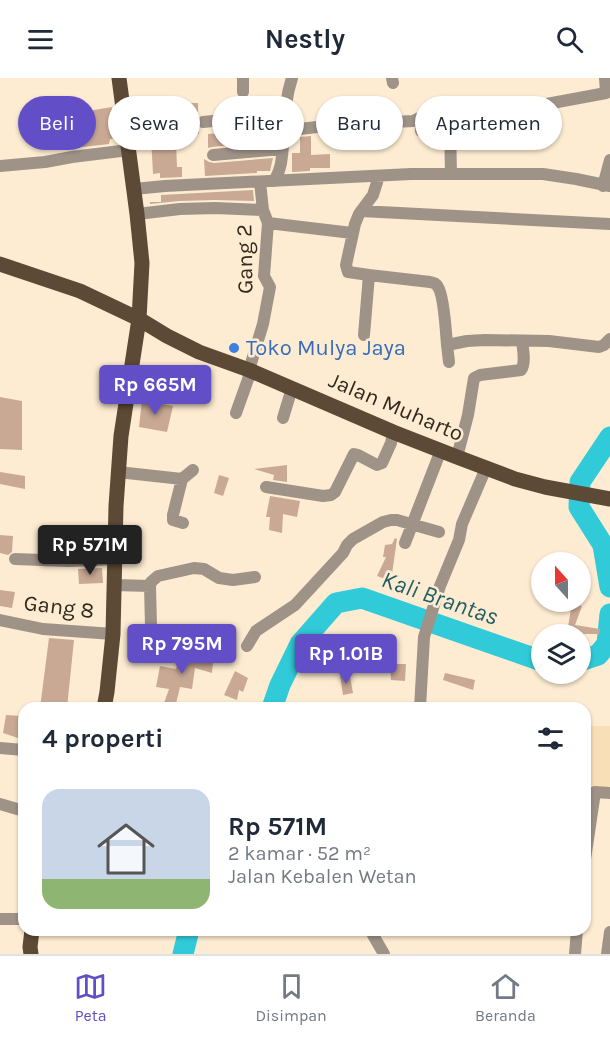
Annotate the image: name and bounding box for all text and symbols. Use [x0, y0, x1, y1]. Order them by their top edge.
icon: menu [24, 23, 57, 56]
text: Nestly [265, 23, 345, 55]
icon: search [553, 23, 586, 56]
chip: Beli [18, 96, 96, 150]
chip: Sewa [108, 96, 200, 150]
chip: Filter [212, 96, 304, 150]
chip: Baru [316, 96, 403, 150]
chip: Apartemen [415, 96, 562, 150]
street label: Gang 2 [231, 224, 259, 294]
place label: Toko Mulya Jaya [246, 335, 406, 361]
marker: Toko Mulya Jaya [227, 341, 241, 355]
pin: Rp 665M [100, 365, 210, 416]
street label: Jalan Muharto [325, 367, 467, 447]
text: Rp 665M [113, 373, 197, 396]
pin: Rp 571M [35, 525, 145, 576]
text: Rp 571M [52, 533, 128, 556]
north arrow [531, 552, 591, 612]
map controls [531, 552, 591, 684]
water label: Kali Brantas [378, 565, 502, 631]
street label: Gang 8 [22, 590, 96, 624]
pin: Rp 795M [127, 624, 237, 675]
button: layers [531, 624, 591, 684]
text: Rp 795M [141, 632, 223, 655]
pin: Rp 1.01B [284, 634, 408, 685]
text: Rp 1.01B [309, 642, 383, 665]
icon: filters [534, 722, 567, 755]
text: 4 properti [42, 723, 163, 754]
text: Rp 571M [228, 811, 327, 842]
icon: home [90, 813, 162, 885]
text: 2 kamar · 52 m² [228, 842, 371, 865]
text: Jalan Kebalen Wetan [228, 865, 417, 888]
tab: Peta [74, 970, 107, 1025]
tab: Disimpan [255, 970, 327, 1025]
tab: Beranda [475, 970, 536, 1025]

